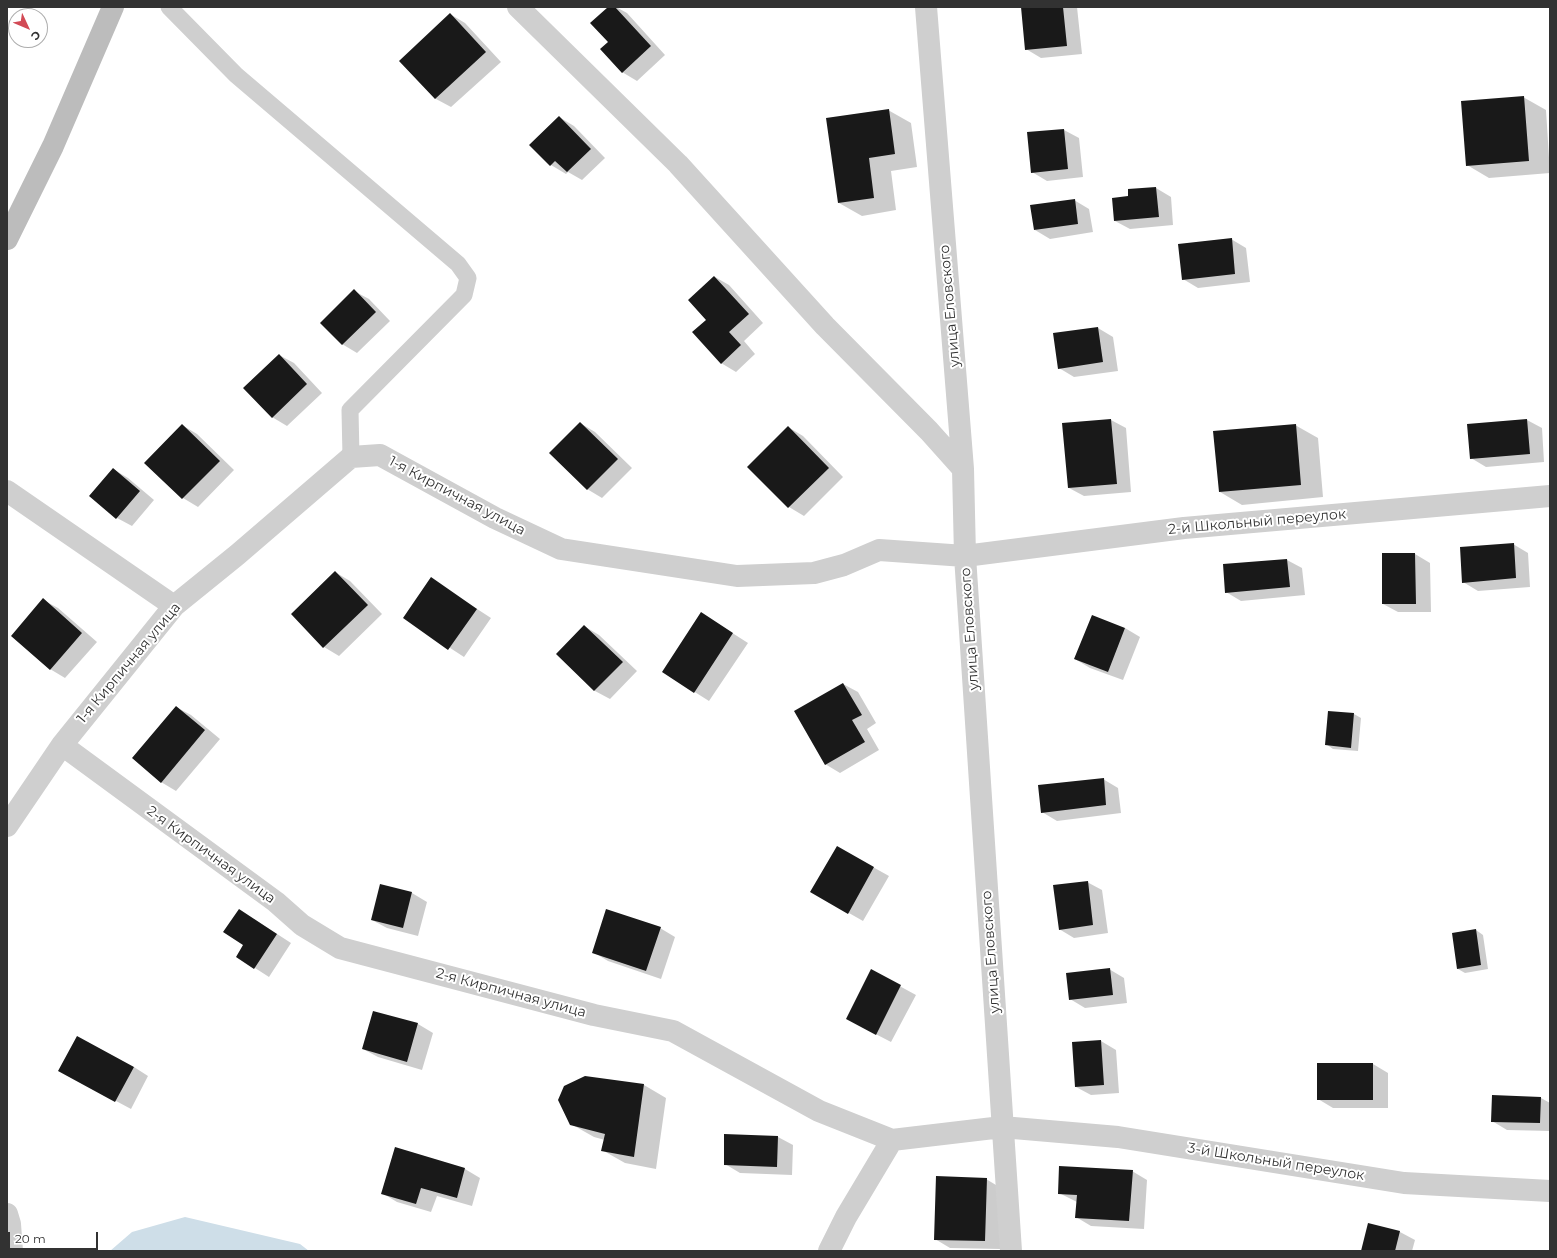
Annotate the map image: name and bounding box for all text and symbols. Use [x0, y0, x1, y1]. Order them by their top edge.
north arrow [8, 8, 48, 48]
text: С [28, 28, 44, 43]
street label: улица Еловского [936, 244, 964, 368]
street label: 1-я Кирпичная улица [386, 453, 528, 539]
street label: 2-й Школьный переулок [1167, 506, 1347, 538]
street label: улица Еловского [957, 567, 983, 691]
street label: 1-я Кирпичная улица [74, 599, 184, 727]
street label: 2-я Кирпичная улица [143, 803, 279, 907]
street label: улица Еловского [978, 890, 1004, 1014]
street label: 2-я Кирпичная улица [434, 965, 588, 1021]
street label: 3-й Школьный переулок [1186, 1140, 1366, 1184]
scale bar [10, 1224, 100, 1250]
text: 20 m [15, 1231, 46, 1246]

